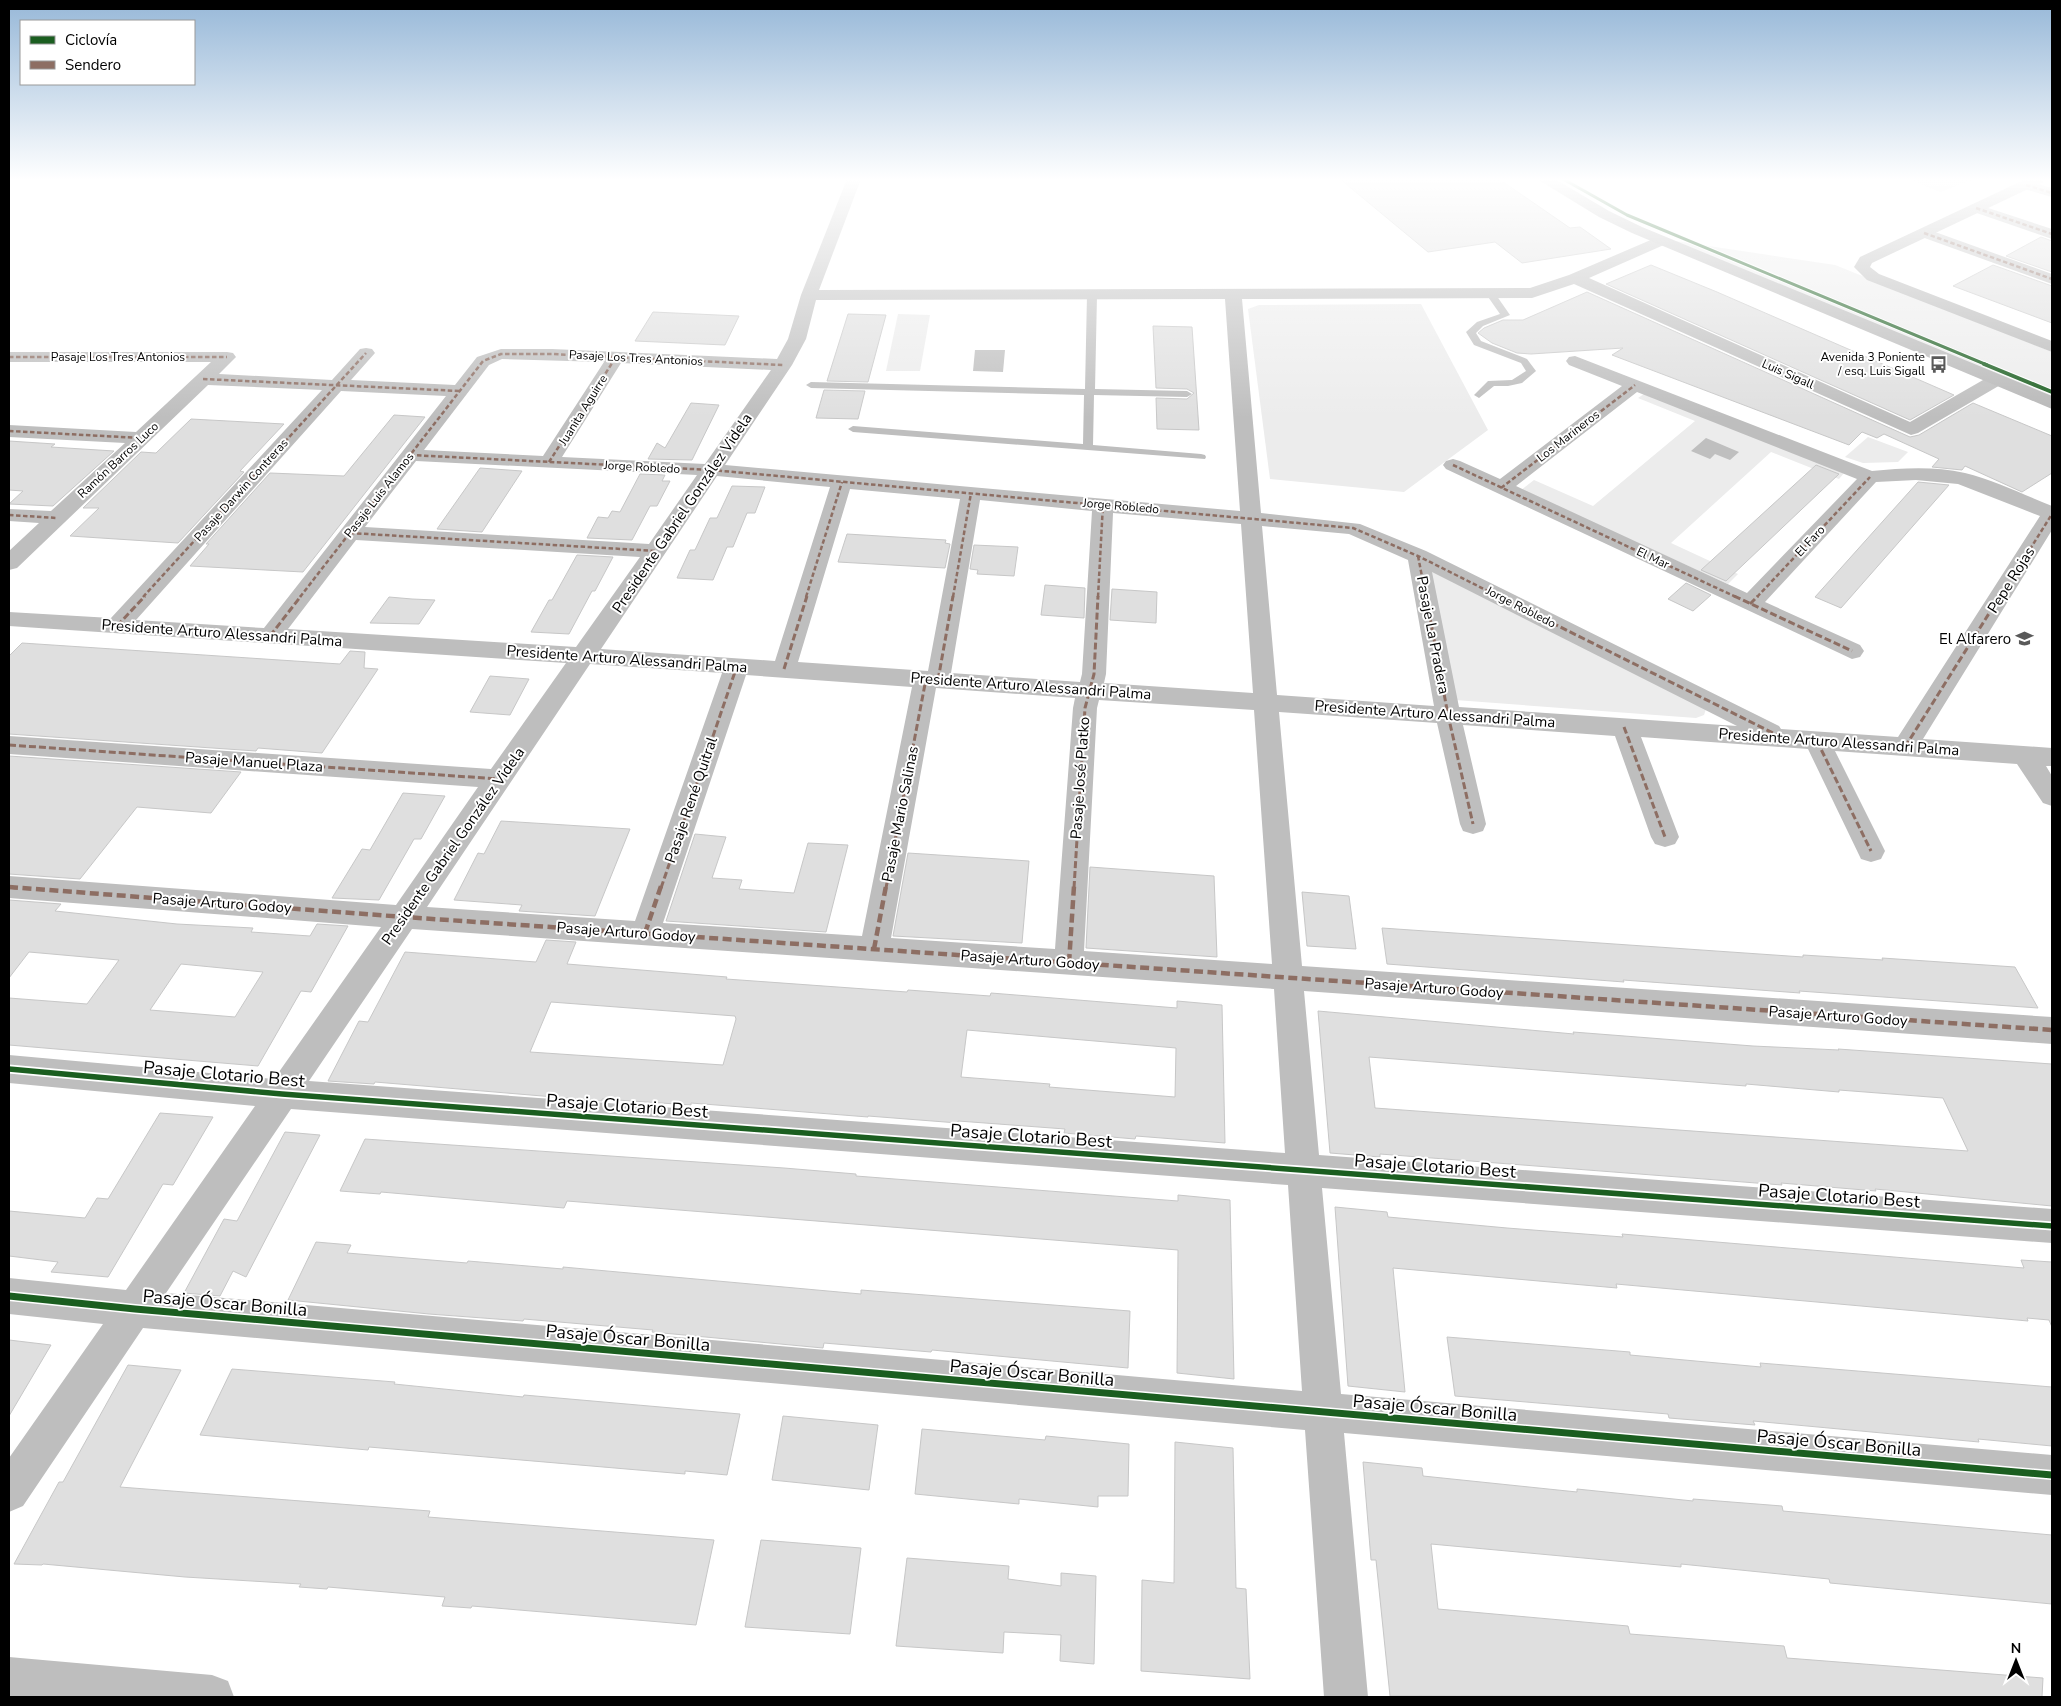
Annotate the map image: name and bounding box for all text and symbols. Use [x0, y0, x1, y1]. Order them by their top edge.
legend [20, 20, 195, 85]
text: Ciclovía [65, 30, 117, 50]
text: Sendero [65, 55, 121, 75]
street label: Pasaje Los Tres Antonios [569, 346, 704, 370]
street label: Pasaje Los Tres Antonios [51, 349, 185, 365]
place label: Avenida 3 Poniente / esq. Luis Sigall [1820, 349, 1925, 379]
bus stop icon: Avenida 3 Poniente / esq. Luis Sigall [1929, 354, 1949, 374]
street label: Luis Sigall [1759, 355, 1817, 393]
street label: Juanita Aguirre [554, 372, 611, 449]
street label: Los Marineros [1533, 406, 1603, 466]
street label: Presidente Gabriel González Videla [607, 409, 757, 617]
street label: Ramón Barros Luco [74, 418, 162, 502]
street label: Pasaje Darwin Contreras [191, 435, 292, 545]
street label: Pasaje Luis Alamos [341, 449, 418, 541]
street label: Jorge Robledo [602, 457, 681, 477]
street label: Jorge Robledo [1081, 495, 1160, 517]
street label: El Faro [1791, 522, 1829, 560]
street label: El Mar [1634, 543, 1673, 573]
street label: Pepe Rojas [1983, 543, 2039, 617]
street label: Pasaje La Pradera [1412, 574, 1454, 696]
street label: Jorge Robledo [1482, 582, 1559, 632]
street label: Presidente Arturo Alessandri Palma [101, 615, 343, 651]
place label: El Alfarero [1939, 629, 2011, 649]
school or university icon: El Alfarero [2015, 629, 2035, 649]
street label: Presidente Arturo Alessandri Palma [506, 641, 748, 677]
street label: Presidente Arturo Alessandri Palma [910, 668, 1152, 704]
street label: Presidente Arturo Alessandri Palma [1314, 696, 1556, 732]
street label: Pasaje José Platko [1066, 716, 1094, 840]
street label: Presidente Arturo Alessandri Palma [1718, 724, 1960, 760]
street label: Pasaje René Quitral [660, 734, 722, 866]
street label: Presidente Gabriel González Videla [377, 743, 529, 949]
street label: Pasaje Mario Salinas [877, 744, 923, 884]
street label: Pasaje Manuel Plaza [184, 747, 324, 777]
street label: Pasaje Arturo Godoy [152, 888, 293, 918]
street label: Pasaje Arturo Godoy [556, 917, 697, 947]
street label: Pasaje Arturo Godoy [960, 945, 1101, 975]
street label: Pasaje Arturo Godoy [1364, 973, 1505, 1003]
street label: Pasaje Arturo Godoy [1768, 1001, 1909, 1031]
street label: Pasaje Clotario Best [142, 1055, 306, 1093]
street label: Pasaje Clotario Best [545, 1088, 709, 1124]
street label: Pasaje Clotario Best [949, 1118, 1113, 1154]
street label: Pasaje Clotario Best [1353, 1148, 1517, 1184]
street label: Pasaje Clotario Best [1757, 1178, 1921, 1214]
street label: Pasaje Óscar Bonilla [142, 1284, 308, 1322]
street label: Pasaje Óscar Bonilla [545, 1319, 711, 1357]
street label: Pasaje Óscar Bonilla [949, 1354, 1115, 1392]
street label: Pasaje Óscar Bonilla [1352, 1389, 1518, 1427]
street label: Pasaje Óscar Bonilla [1756, 1424, 1922, 1462]
north arrow [1991, 1636, 2041, 1686]
text: N [2011, 1639, 2021, 1658]

